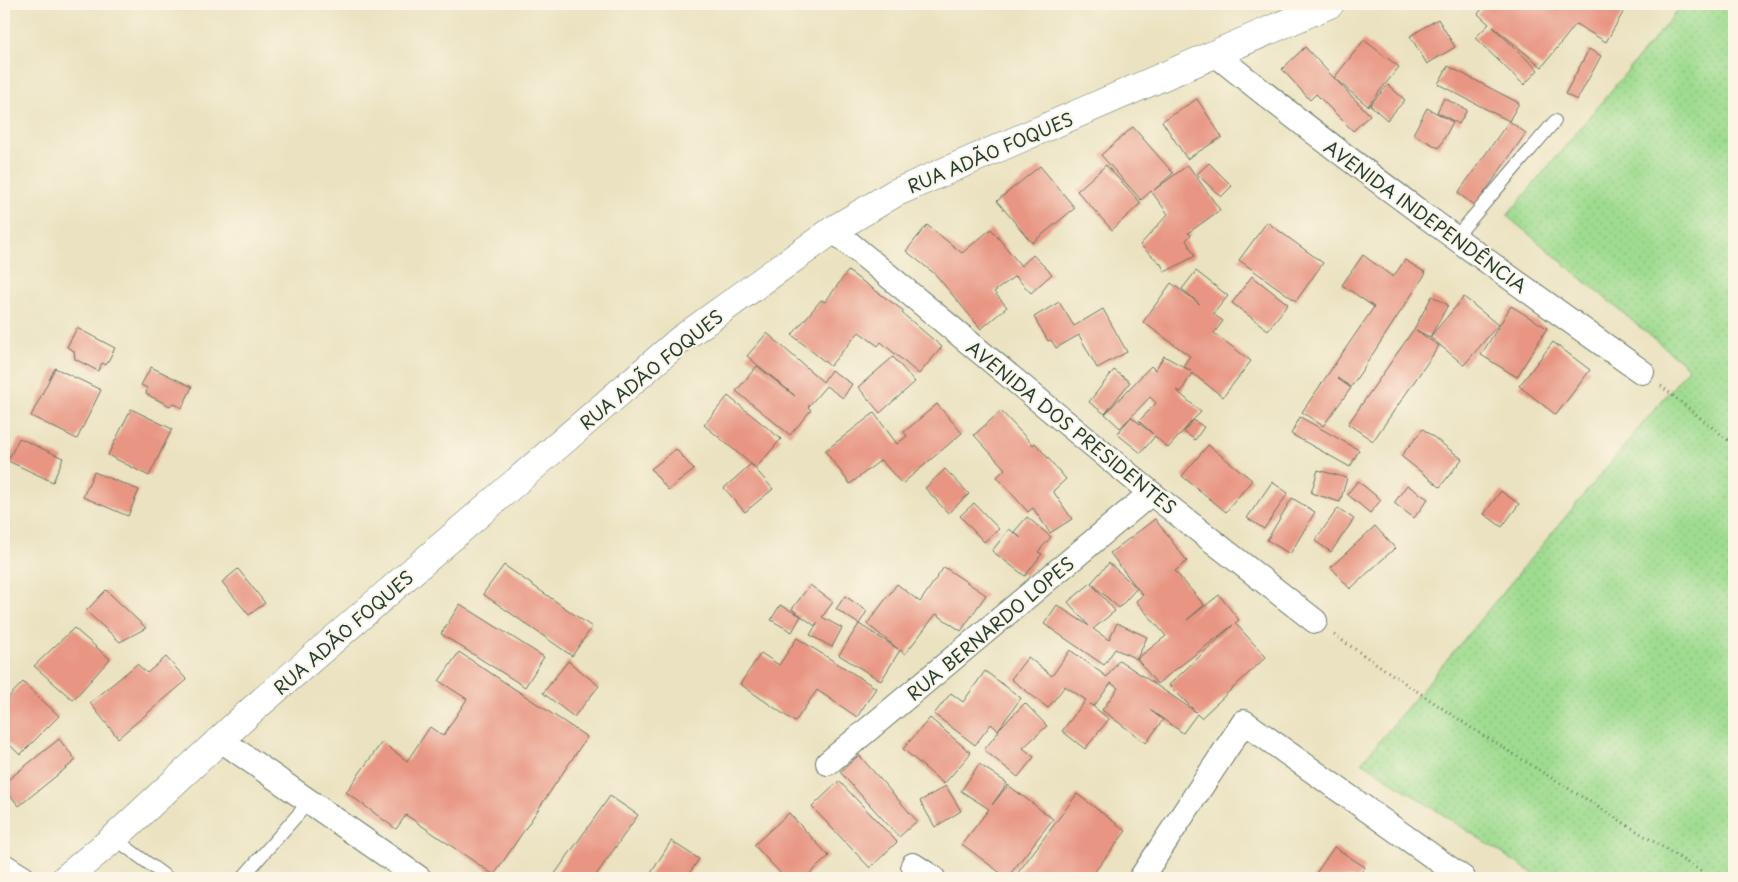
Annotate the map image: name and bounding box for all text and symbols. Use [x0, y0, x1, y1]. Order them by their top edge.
street label: RUA ADÃO FOQUES [903, 105, 1077, 199]
street label: AVENIDA INDEPENDÊNCIA [1319, 133, 1533, 299]
street label: RUA ADÃO FOQUES [573, 302, 729, 436]
street label: AVENIDA DOS PRESIDENTES [961, 334, 1183, 520]
street label: RUA BERNARDO LOPES [900, 550, 1080, 706]
street label: RUA ADÃO FOQUES [267, 563, 419, 701]

